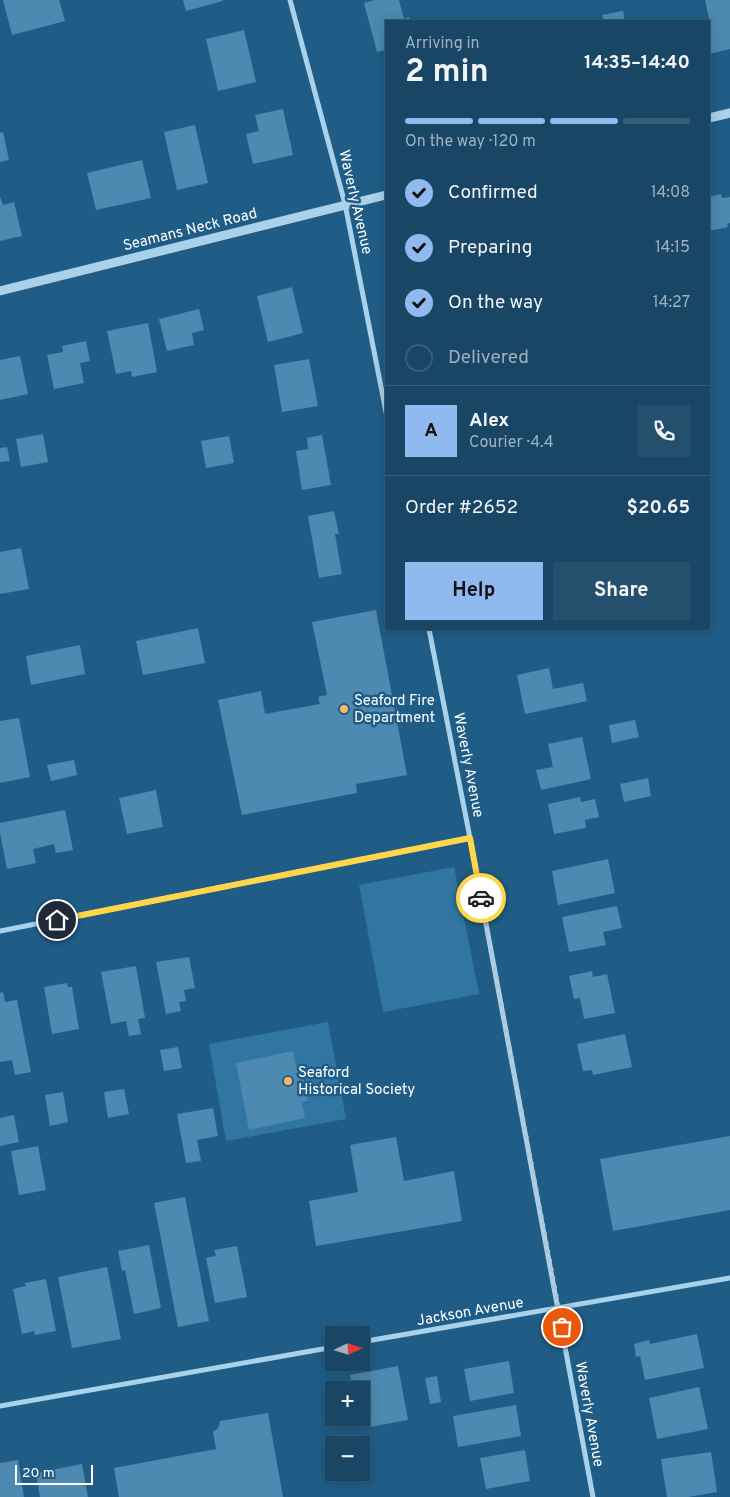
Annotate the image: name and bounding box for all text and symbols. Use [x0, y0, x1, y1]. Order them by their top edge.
text: Arriving in [405, 34, 480, 54]
text: 14:35–14:40 [584, 51, 690, 75]
text: 2 min [405, 53, 489, 93]
text: On the way · 120 m [405, 132, 536, 152]
street label: Waverly Avenue [333, 148, 376, 256]
icon: check [405, 179, 433, 207]
text: Confirmed [448, 181, 538, 205]
text: 14:08 [651, 183, 690, 203]
street label: Seamans Neck Road [121, 205, 259, 256]
icon: check [405, 234, 433, 262]
text: Preparing [448, 236, 532, 260]
text: 14:15 [655, 238, 690, 258]
icon: check [405, 289, 433, 317]
text: On the way [448, 291, 543, 315]
text: 14:27 [653, 293, 690, 313]
text: Delivered [448, 346, 529, 370]
button: phone [638, 405, 690, 457]
text: Alex [469, 409, 509, 433]
text: A [424, 419, 438, 443]
text: Courier · 4.4 [469, 433, 554, 453]
text: Order #2652 [405, 496, 518, 520]
text: $20.65 [627, 496, 690, 520]
button: Help [405, 562, 543, 620]
button: Share [553, 562, 690, 620]
place label: Seaford Fire Department [354, 692, 435, 728]
marker: Seaford Fire Department [338, 703, 350, 715]
street label: Waverly Avenue [448, 711, 487, 819]
courier [456, 873, 506, 923]
icon: car [467, 884, 495, 912]
pin [36, 899, 78, 941]
icon: home [43, 906, 71, 934]
place label: Seaford Historical Society [298, 1064, 415, 1100]
marker: Seaford Historical Society [282, 1075, 294, 1087]
street label: Jackson Avenue [415, 1294, 525, 1331]
pin [541, 1306, 583, 1348]
icon: bag [548, 1313, 576, 1341]
north arrow [325, 1326, 370, 1371]
map controls [325, 1326, 370, 1481]
street label: Waverly Avenue [570, 1360, 607, 1468]
button: + [325, 1381, 370, 1426]
button: − [325, 1436, 370, 1481]
scale bar [15, 1462, 92, 1485]
text: 20 m [22, 1465, 55, 1482]

